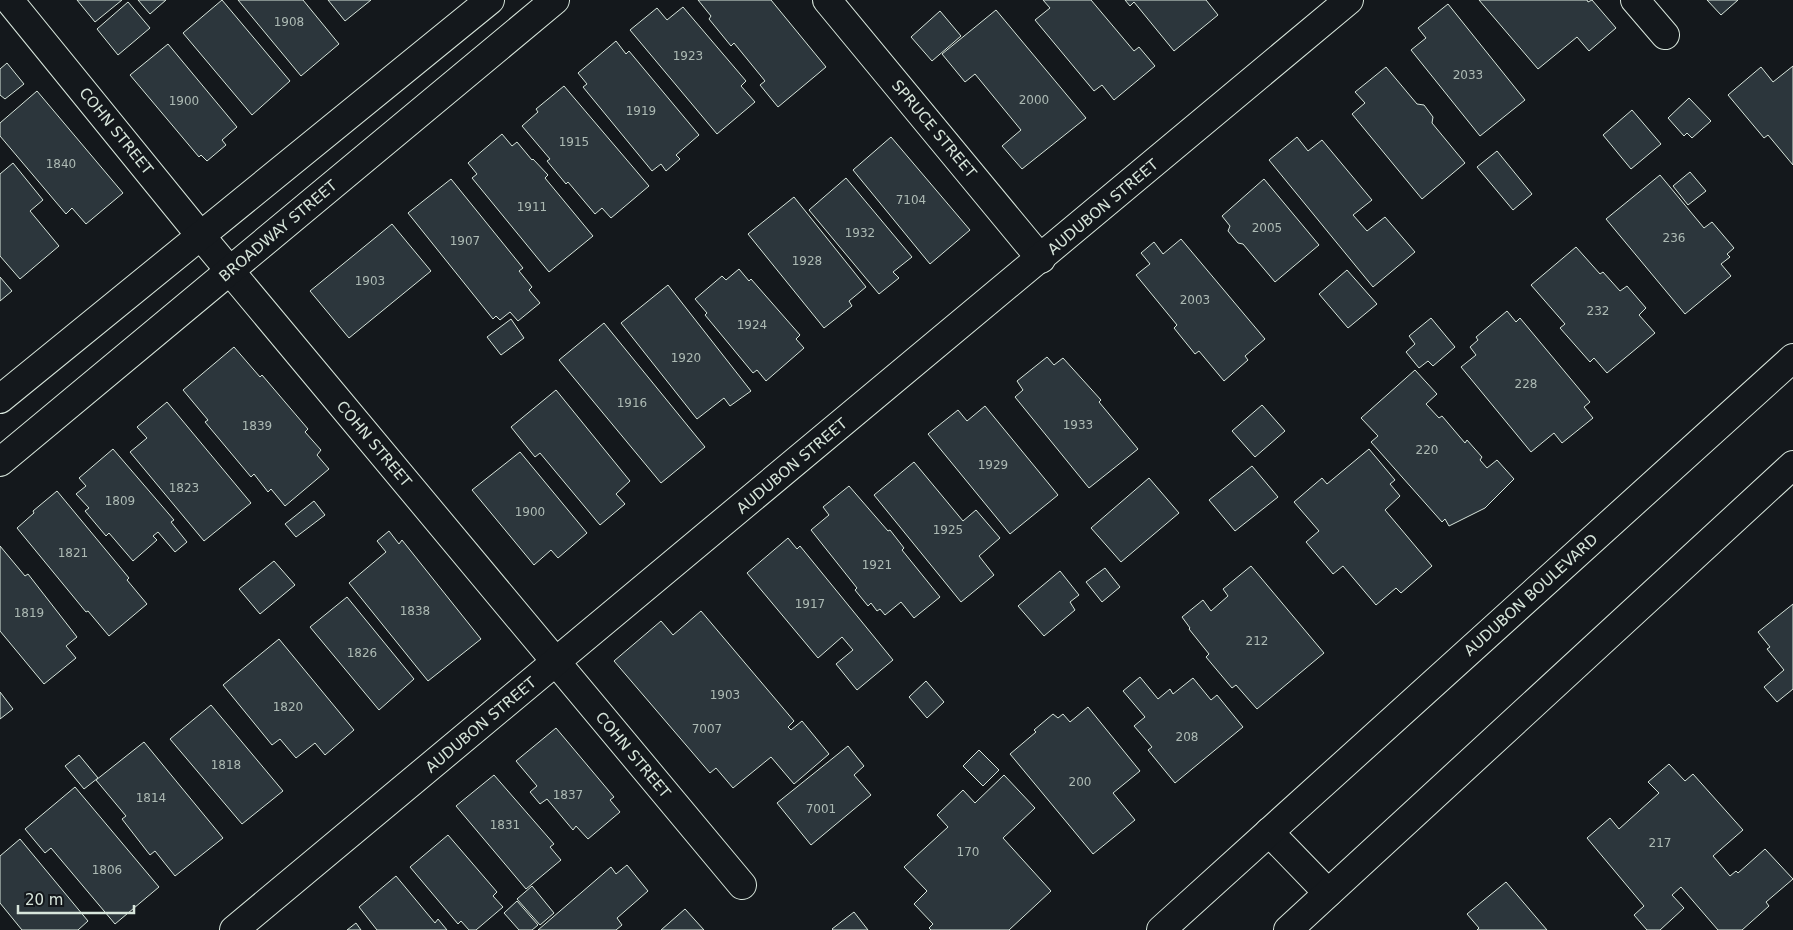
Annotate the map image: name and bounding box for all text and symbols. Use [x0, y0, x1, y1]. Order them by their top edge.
house number: 1908 [274, 15, 304, 29]
house number: 1923 [673, 49, 703, 63]
house number: 2033 [1453, 68, 1483, 82]
street label: SPRUCE STREET [888, 77, 981, 182]
street label: COHN STREET [75, 84, 157, 179]
house number: 2000 [1019, 93, 1049, 107]
house number: 1900 [169, 94, 199, 108]
house number: 1919 [626, 104, 656, 118]
house number: 1915 [559, 135, 589, 149]
street label: AUDUBON STREET [1044, 155, 1163, 259]
house number: 1840 [46, 157, 76, 171]
street label: BROADWAY STREET [215, 176, 341, 286]
house number: 7104 [896, 193, 926, 207]
house number: 1911 [517, 200, 547, 214]
house number: 2005 [1252, 221, 1282, 235]
house number: 1932 [845, 226, 875, 240]
house number: 236 [1663, 231, 1685, 245]
house number: 1907 [450, 234, 480, 248]
house number: 1928 [792, 254, 822, 268]
house number: 1903 [355, 274, 385, 288]
house number: 2003 [1180, 293, 1210, 307]
house number: 232 [1587, 304, 1609, 318]
house number: 1924 [737, 318, 767, 332]
house number: 1920 [671, 351, 701, 365]
house number: 228 [1515, 377, 1537, 391]
house number: 1916 [617, 396, 647, 410]
street label: COHN STREET [333, 397, 416, 491]
street label: AUDUBON STREET [733, 414, 852, 518]
house number: 1933 [1063, 418, 1093, 432]
house number: 1839 [242, 419, 272, 433]
house number: 220 [1416, 443, 1438, 457]
house number: 1929 [978, 458, 1008, 472]
house number: 1823 [169, 481, 199, 495]
house number: 1809 [105, 494, 135, 508]
house number: 1900 [515, 505, 545, 519]
house number: 1925 [933, 523, 963, 537]
street label: AUDUBON BOULEVARD [1460, 530, 1602, 660]
house number: 1821 [58, 546, 88, 560]
house number: 1921 [862, 558, 892, 572]
house number: 1917 [795, 597, 825, 611]
house number: 1838 [400, 604, 430, 618]
house number: 1819 [14, 606, 44, 620]
house number: 212 [1246, 634, 1268, 648]
house number: 1826 [347, 646, 377, 660]
street label: AUDUBON STREET [422, 673, 541, 777]
house number: 1903 [710, 688, 740, 702]
house number: 1820 [273, 700, 303, 714]
street label: COHN STREET [592, 708, 675, 802]
house number: 7007 [692, 722, 722, 736]
house number: 208 [1176, 730, 1198, 744]
house number: 1818 [211, 758, 241, 772]
house number: 200 [1069, 775, 1091, 789]
house number: 1837 [553, 788, 583, 802]
house number: 1814 [136, 791, 166, 805]
house number: 7001 [806, 802, 836, 816]
house number: 1831 [490, 818, 520, 832]
house number: 217 [1649, 836, 1671, 850]
house number: 170 [957, 845, 979, 859]
house number: 1806 [92, 863, 122, 877]
scale bar [18, 882, 134, 914]
text: 20 m [25, 891, 63, 909]

